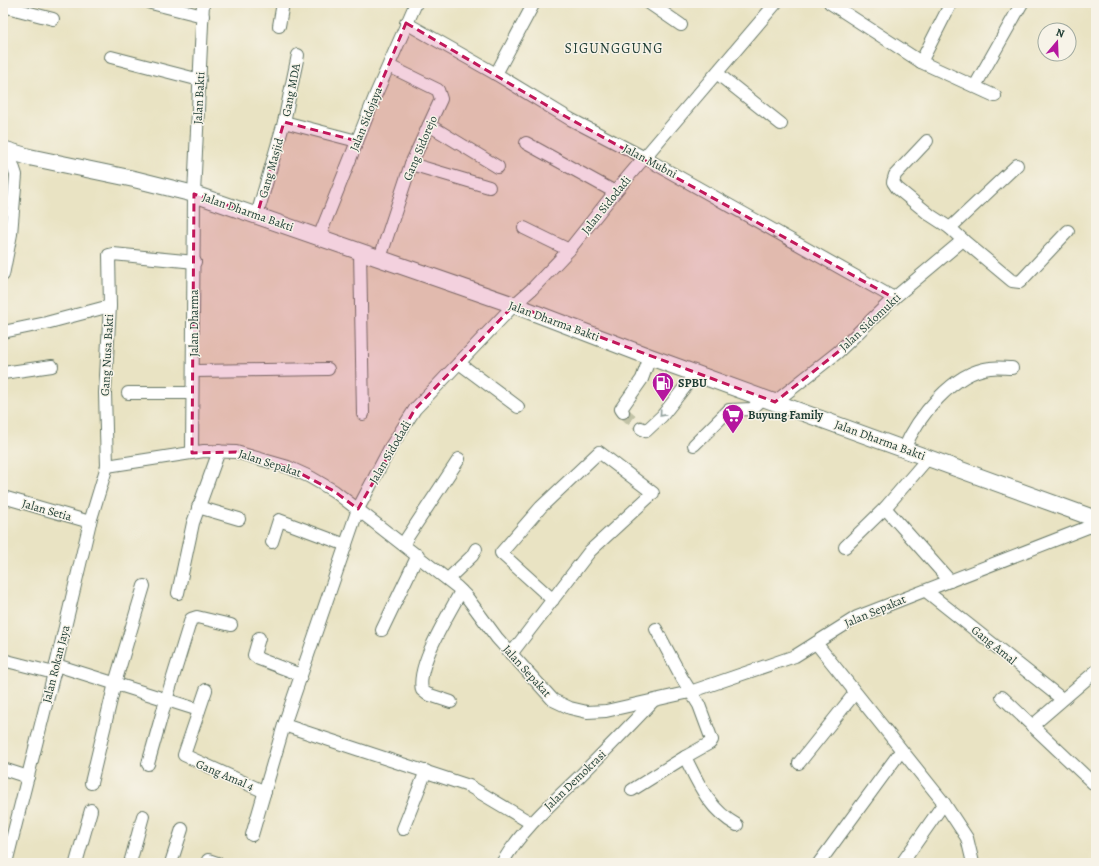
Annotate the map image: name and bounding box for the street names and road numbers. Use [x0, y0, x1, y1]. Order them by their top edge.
street label: Gang MDA [278, 61, 304, 118]
street label: Jalan Bakti [190, 71, 208, 125]
street label: Jalan Sidojaya [346, 84, 386, 153]
street label: Gang Sidorejo [399, 113, 441, 183]
street label: Gang Masjid [255, 136, 287, 200]
street label: Jalan Mubni [620, 140, 680, 182]
street label: Jalan Sidodadi [578, 173, 634, 237]
street label: Jalan Dharma Bakti [200, 189, 296, 235]
street label: Jalan Dharma [186, 289, 202, 357]
street label: Jalan Sidomukti [836, 289, 904, 355]
street label: Jalan Dharma Bakti [506, 297, 602, 345]
street label: Gang Nusa Bakti [97, 313, 117, 397]
street label: Jalan Dharma Bakti [832, 416, 928, 464]
street label: Jalan Sidodadi [365, 417, 415, 487]
street label: Jalan Sepakat [236, 445, 304, 481]
street label: Jalan Setia [20, 495, 74, 525]
street label: Jalan Sepakat [842, 591, 908, 631]
street label: Gang Amal [968, 622, 1020, 668]
street label: Jalan Rokan Jaya [39, 623, 73, 705]
street label: Jalan Sepakat [499, 641, 555, 701]
street label: Jalan Demokrasi [540, 746, 610, 814]
street label: Gang Amal 4 [194, 756, 257, 795]

